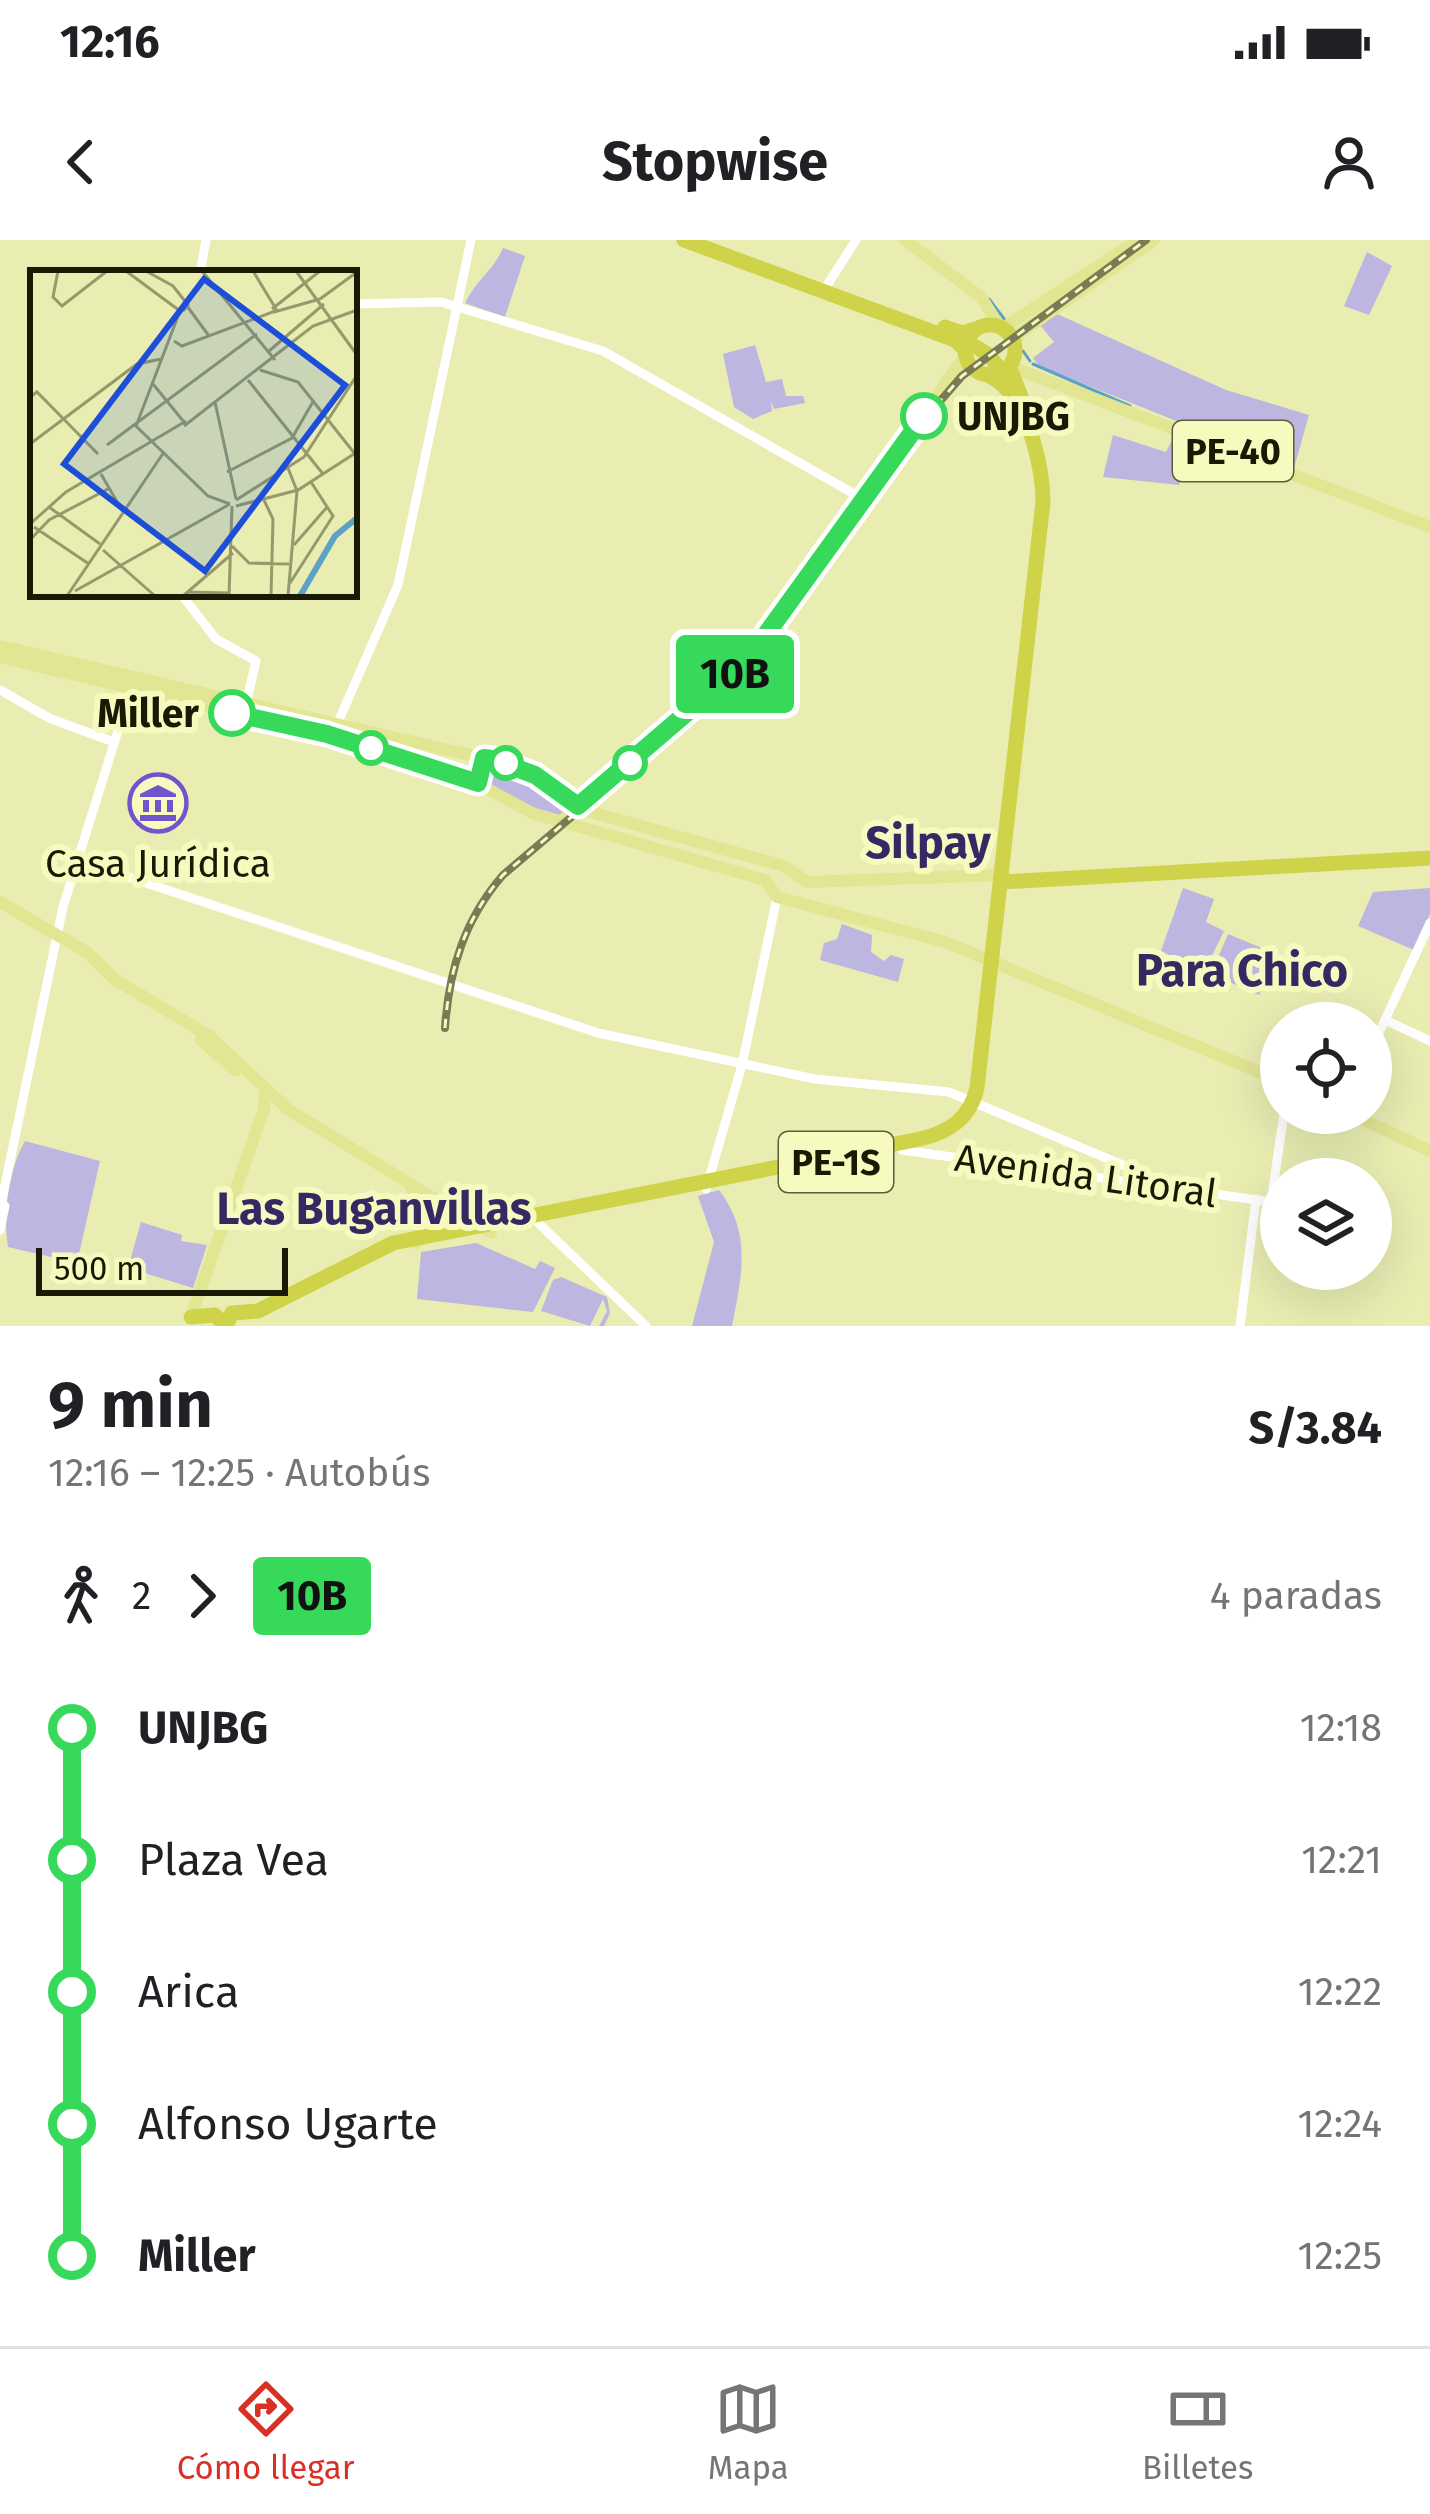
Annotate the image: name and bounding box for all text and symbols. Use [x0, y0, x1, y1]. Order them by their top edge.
text: 12:16 [60, 15, 160, 69]
icon: back [48, 129, 114, 195]
icon: person [1316, 129, 1382, 195]
text: Stopwise [602, 130, 828, 194]
inset map [30, 270, 357, 597]
marker: UNJBG [902, 394, 946, 438]
place label: UNJBG [957, 394, 1070, 440]
road number: PE-40 [1173, 421, 1293, 481]
line badge: 10B [666, 635, 804, 713]
text: 10B [700, 649, 770, 699]
place label: Miller [97, 691, 199, 737]
marker: Miller [210, 691, 254, 735]
unlabelled marker [355, 732, 387, 764]
unlabelled marker [490, 747, 522, 779]
unlabelled marker [614, 747, 646, 779]
museum icon: Casa Jurídica [127, 772, 189, 834]
district label: Silpay [865, 816, 991, 870]
place label: Casa Jurídica [45, 841, 271, 887]
district label: Para Chico [1136, 944, 1348, 998]
map controls [1260, 1002, 1392, 1290]
button: locate [1260, 1002, 1392, 1134]
road number: PE-1S [779, 1132, 893, 1192]
street label: Avenida Litoral [952, 1135, 1220, 1217]
button: layers [1260, 1158, 1392, 1290]
district label: Las Buganvillas [216, 1182, 532, 1236]
scale bar [36, 1242, 288, 1295]
text: 500 m [54, 1249, 144, 1289]
text: 9 min [48, 1365, 213, 1444]
text: S/3.84 [1248, 1401, 1382, 1455]
text: 12:16 – 12:25 · Autobús [48, 1450, 430, 1496]
icon: walk [48, 1563, 114, 1629]
icon: forward [169, 1563, 235, 1629]
text: 10B [277, 1571, 347, 1621]
text: 2 [132, 1573, 151, 1619]
text: 4 paradas [1210, 1573, 1382, 1619]
text: UNJBG [138, 1701, 268, 1755]
text: 12:18 [1300, 1705, 1382, 1751]
text: Plaza Vea [138, 1833, 329, 1887]
text: 12:21 [1301, 1837, 1382, 1883]
text: Arica [138, 1965, 239, 2019]
text: 12:22 [1298, 1969, 1382, 2015]
text: Alfonso Ugarte [138, 2097, 438, 2151]
text: 12:24 [1297, 2101, 1382, 2147]
text: Miller [138, 2229, 255, 2283]
text: 12:25 [1298, 2233, 1382, 2279]
tab: Cómo llegar [177, 2376, 354, 2488]
tab: Mapa [708, 2376, 789, 2488]
tab: Billetes [1142, 2376, 1253, 2488]

